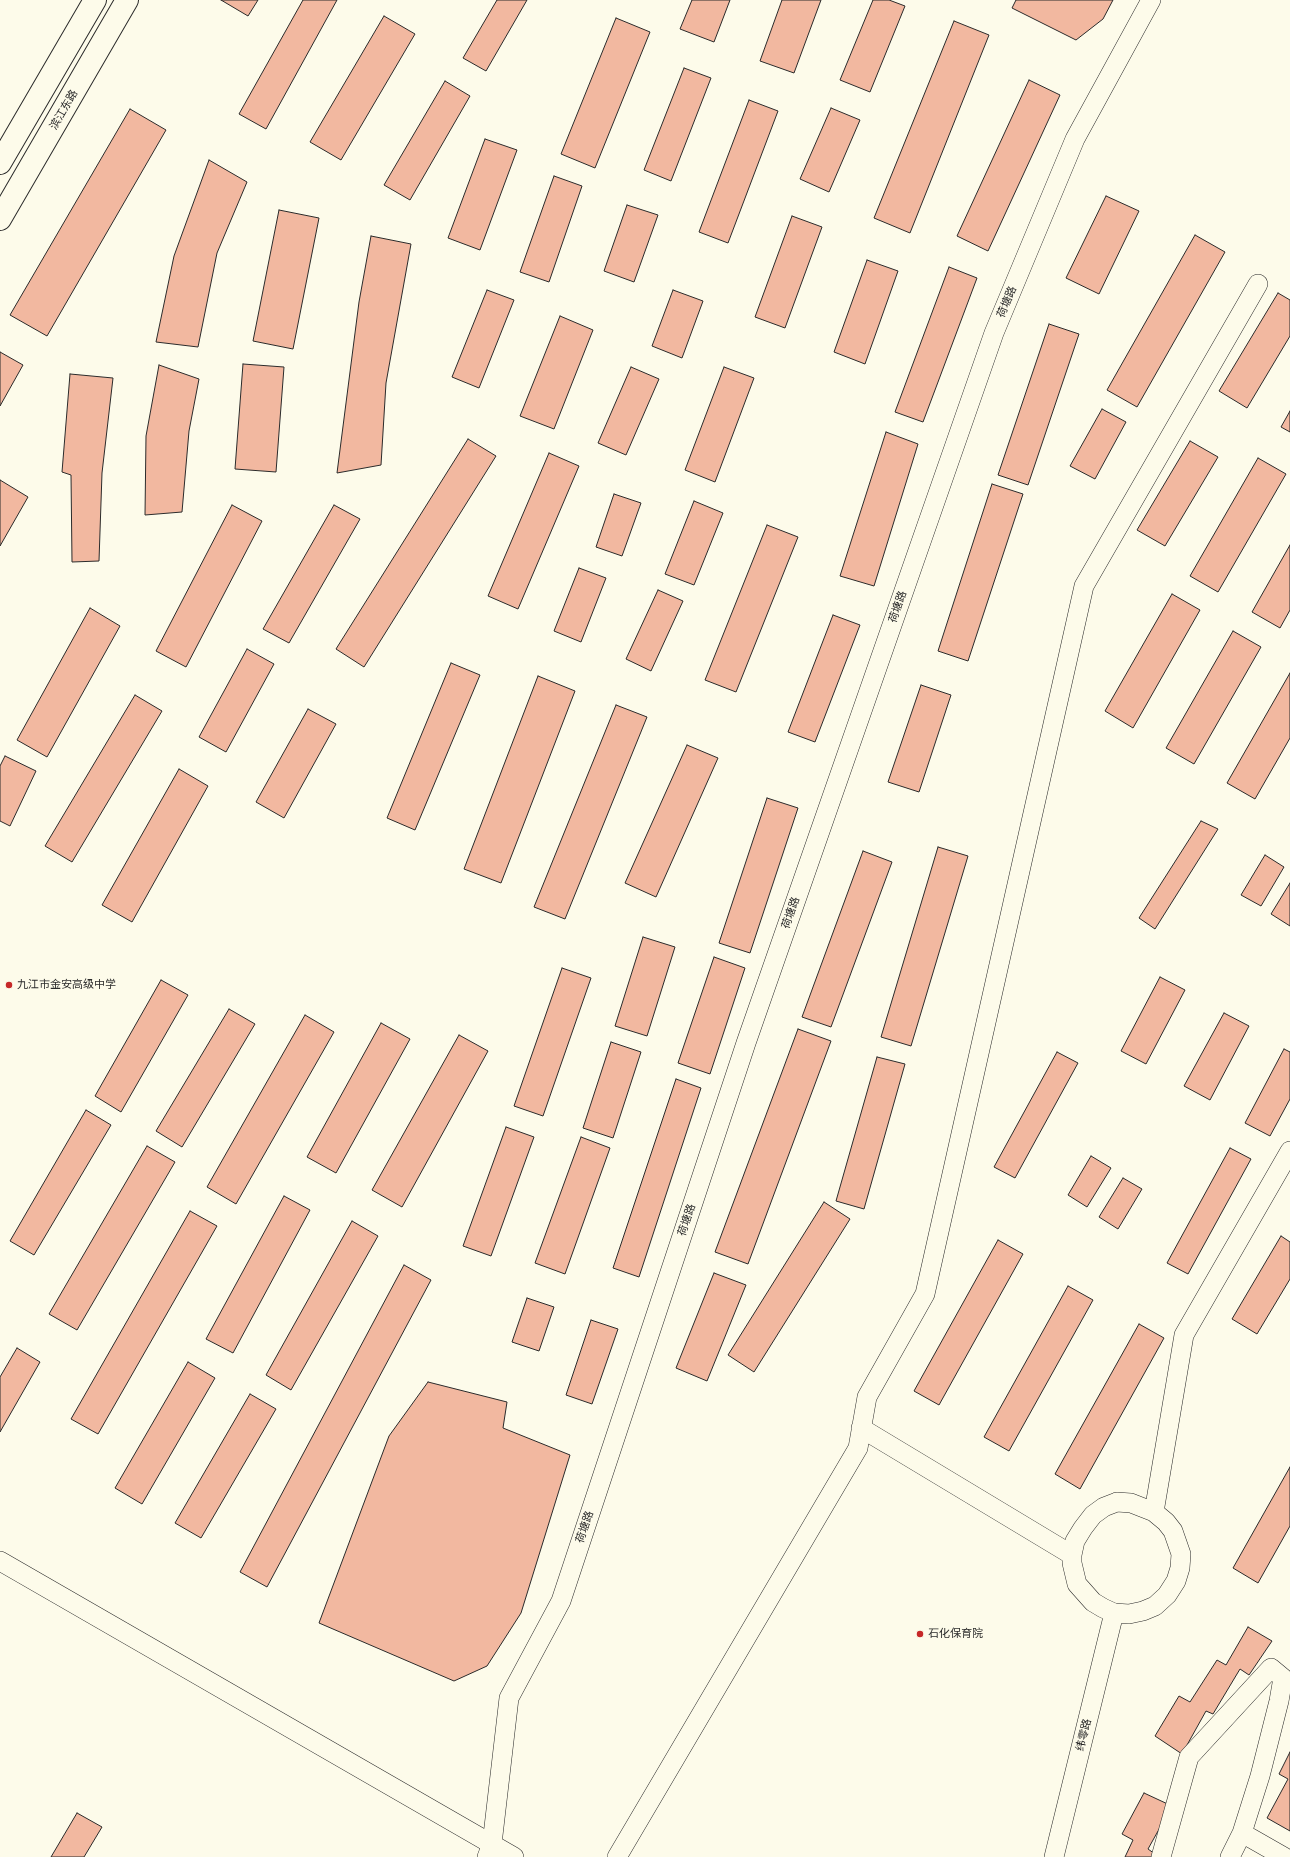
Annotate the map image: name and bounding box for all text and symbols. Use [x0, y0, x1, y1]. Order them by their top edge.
street label: 滨江东路 [47, 88, 81, 132]
street label: 荷塘路 [994, 284, 1020, 320]
street label: 荷塘路 [886, 589, 910, 625]
street label: 荷塘路 [779, 895, 803, 931]
place label: 九江市金安高级中学 [17, 978, 116, 992]
marker: 九江市金安高级中学 [4, 980, 14, 990]
street label: 荷塘路 [676, 1202, 698, 1238]
street label: 荷塘路 [574, 1509, 596, 1545]
place label: 石化保育院 [928, 1627, 983, 1641]
marker: 石化保育院 [915, 1629, 925, 1639]
street label: 纬零路 [1074, 1717, 1094, 1753]

